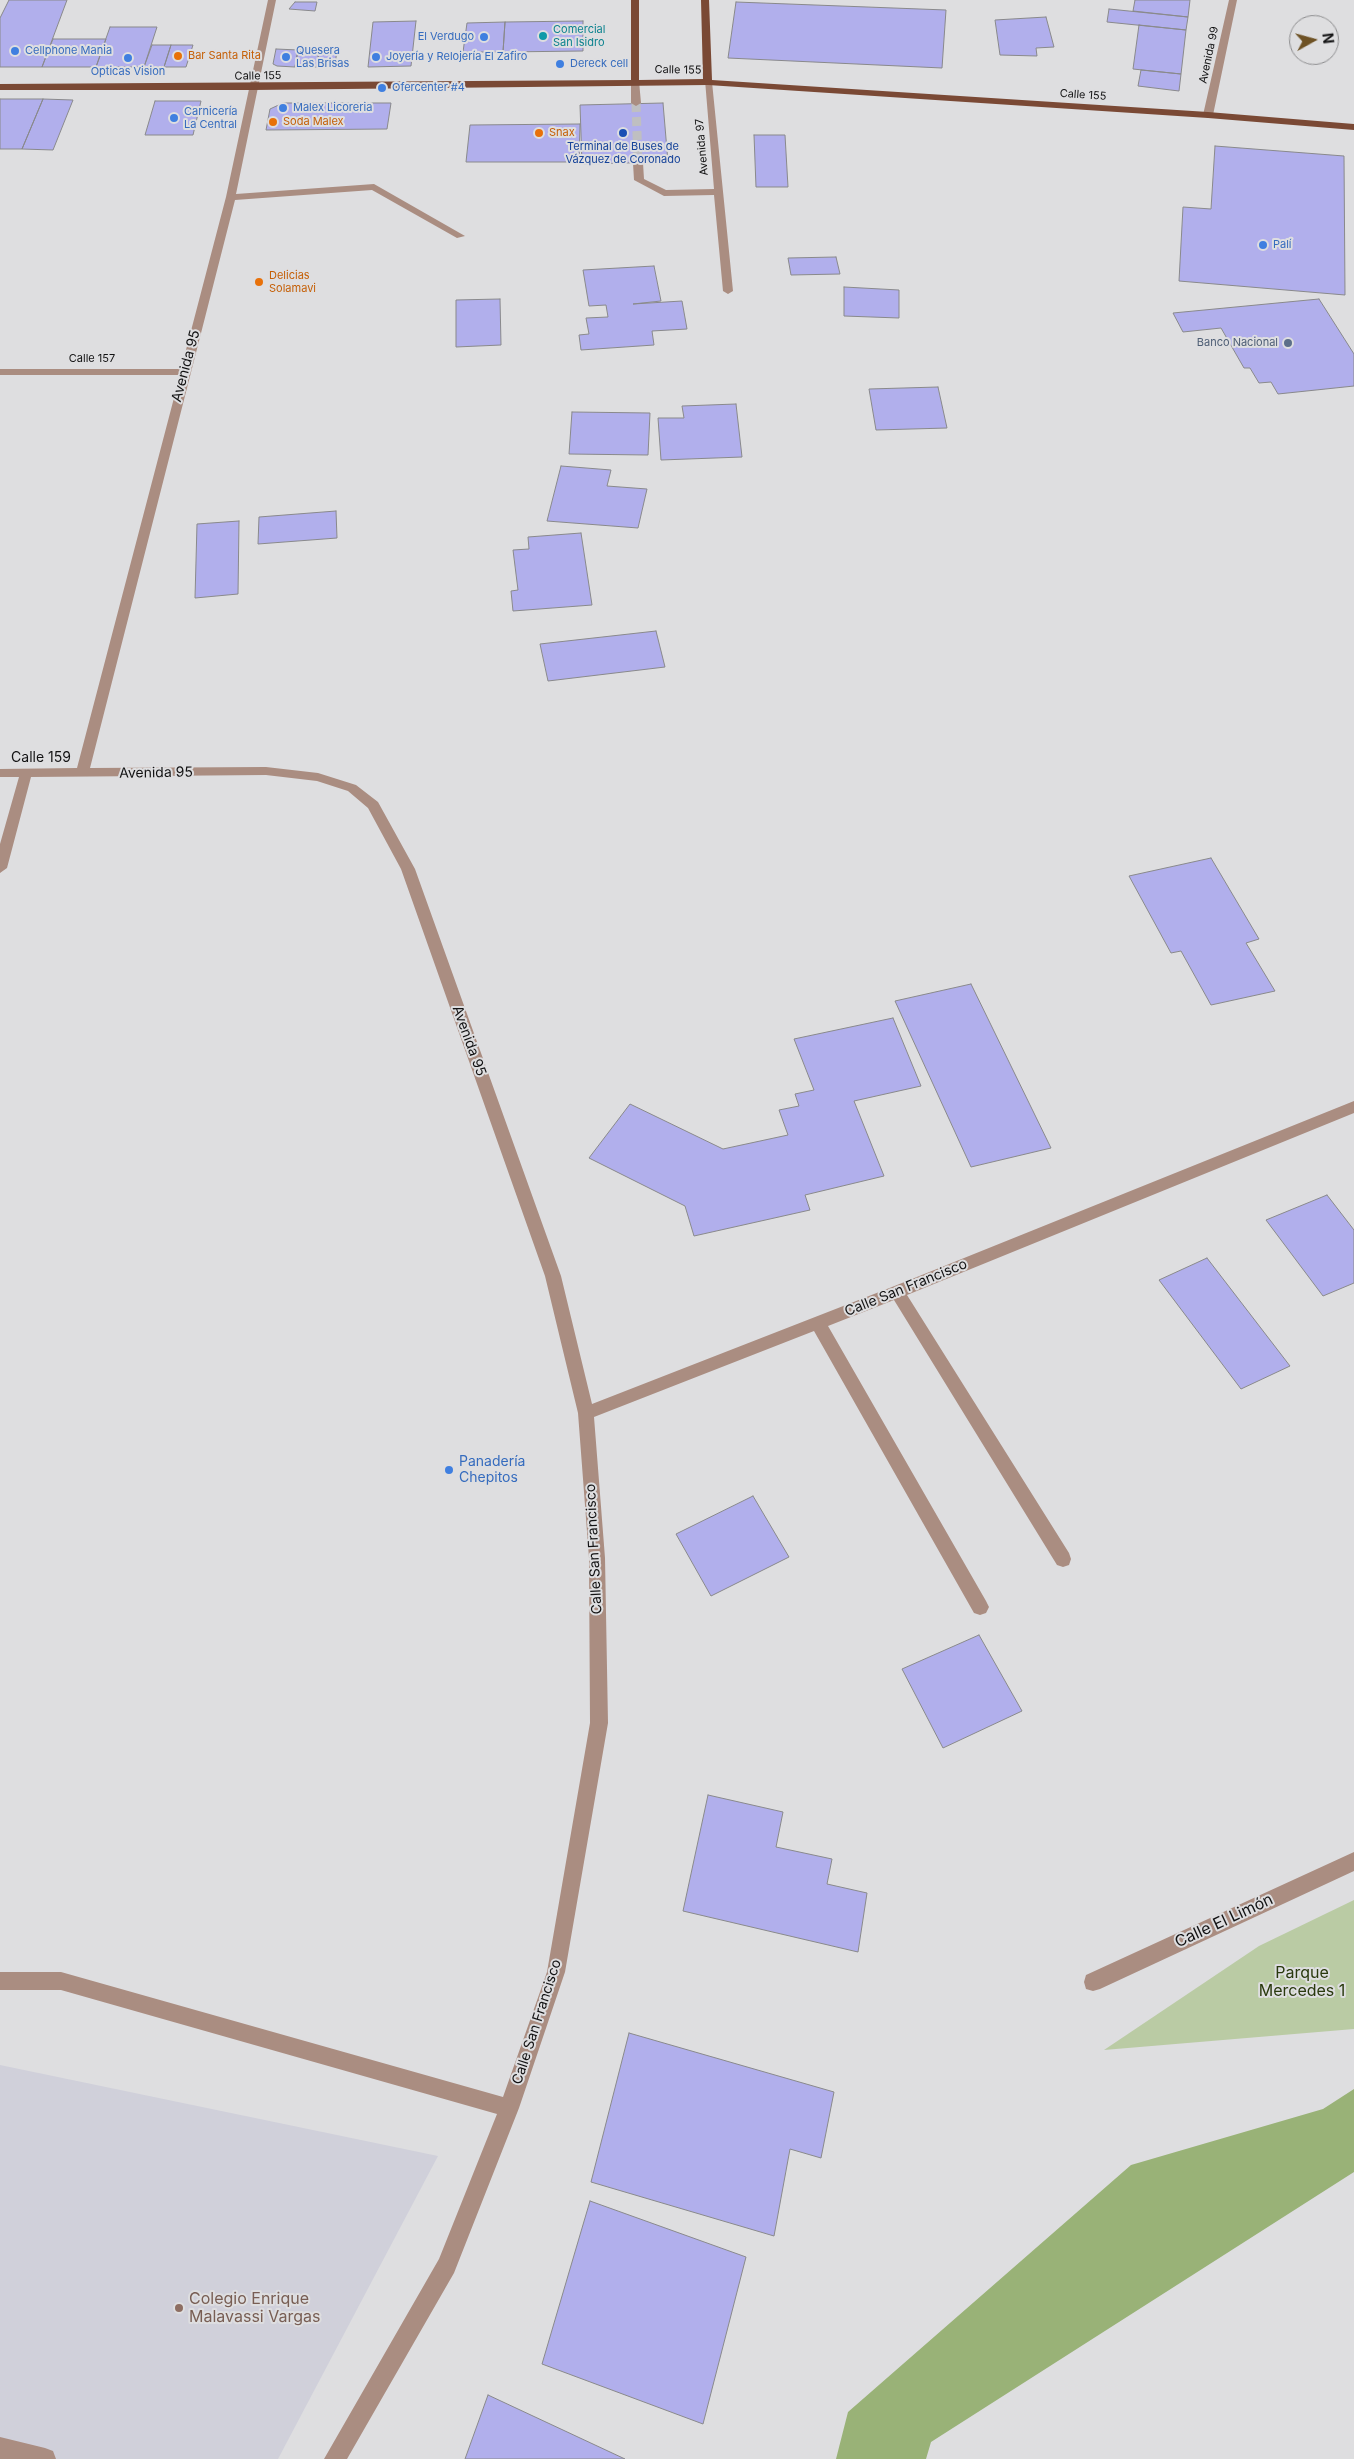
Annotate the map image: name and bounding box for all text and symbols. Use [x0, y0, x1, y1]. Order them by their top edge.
north arrow [1289, 15, 1339, 65]
place label: Comercial San Isidro [553, 23, 605, 49]
street label: Avenida 99 [1197, 25, 1221, 85]
place label: El Verdugo [418, 30, 474, 44]
marker: Comercial San Isidro [537, 30, 549, 42]
marker: El Verdugo [478, 31, 490, 43]
text: N [1319, 32, 1337, 45]
place label: Cellphone Mania [25, 44, 112, 58]
place label: Quesera Las Brisas [296, 44, 349, 70]
marker: Cellphone Mania [9, 45, 21, 57]
place label: Bar Santa Rita [188, 49, 261, 63]
marker: Bar Santa Rita [172, 50, 184, 62]
place label: Joyería y Relojería El Zafiro [386, 50, 527, 64]
marker: Quesera Las Brisas [280, 51, 292, 63]
marker: Joyería y Relojería El Zafiro [370, 51, 382, 63]
marker: Opticas Vision [122, 52, 134, 64]
place label: Dereck cell [570, 57, 628, 71]
marker: Dereck cell [554, 58, 566, 70]
street label: Calle 155 [654, 63, 702, 77]
place label: Opticas Vision [91, 65, 165, 79]
street label: Calle 155 [234, 69, 282, 83]
place label: Ofercenter #4 [392, 81, 465, 95]
marker: Ofercenter #4 [376, 82, 388, 94]
street label: Calle 155 [1059, 87, 1107, 103]
place label: Malex Licoreria [293, 101, 372, 115]
marker: Malex Licoreria [277, 102, 289, 114]
place label: Carnicería La Central [184, 105, 238, 131]
marker: Carnicería La Central [168, 112, 180, 124]
place label: Soda Malex [283, 115, 344, 129]
marker: Soda Malex [267, 116, 279, 128]
street label: Avenida 97 [693, 118, 711, 176]
place label: Snax [549, 126, 575, 140]
marker: Snax [533, 127, 545, 139]
marker: Terminal de Buses de Vázquez de Coronado [617, 127, 629, 139]
place label: Terminal de Buses de Vázquez de Coronado [565, 140, 681, 166]
place label: Palí [1273, 238, 1292, 252]
marker: Palí [1257, 239, 1269, 251]
place label: Delicias Solamavi [269, 269, 316, 295]
marker: Delicias Solamavi [253, 276, 265, 288]
street label: Avenida 95 [168, 328, 204, 404]
place label: Banco Nacional [1197, 336, 1278, 350]
marker: Banco Nacional [1282, 337, 1294, 349]
street label: Calle 157 [69, 352, 115, 366]
street label: Calle 159 [11, 750, 71, 766]
street label: Avenida 95 [119, 764, 193, 782]
street label: Avenida 95 [449, 1004, 489, 1078]
street label: Calle San Francisco [842, 1256, 970, 1320]
place label: Panadería Chepitos [459, 1454, 525, 1486]
marker: Panadería Chepitos [443, 1464, 455, 1476]
street label: Calle San Francisco [582, 1483, 606, 1615]
street label: Calle El Limón [1172, 1890, 1276, 1952]
street label: Calle San Francisco [509, 1957, 565, 2087]
park label: Parque Mercedes 1 [1259, 1963, 1345, 2001]
place label: Colegio Enrique Malavassi Vargas [189, 2289, 320, 2327]
marker: Colegio Enrique Malavassi Vargas [173, 2302, 185, 2314]

